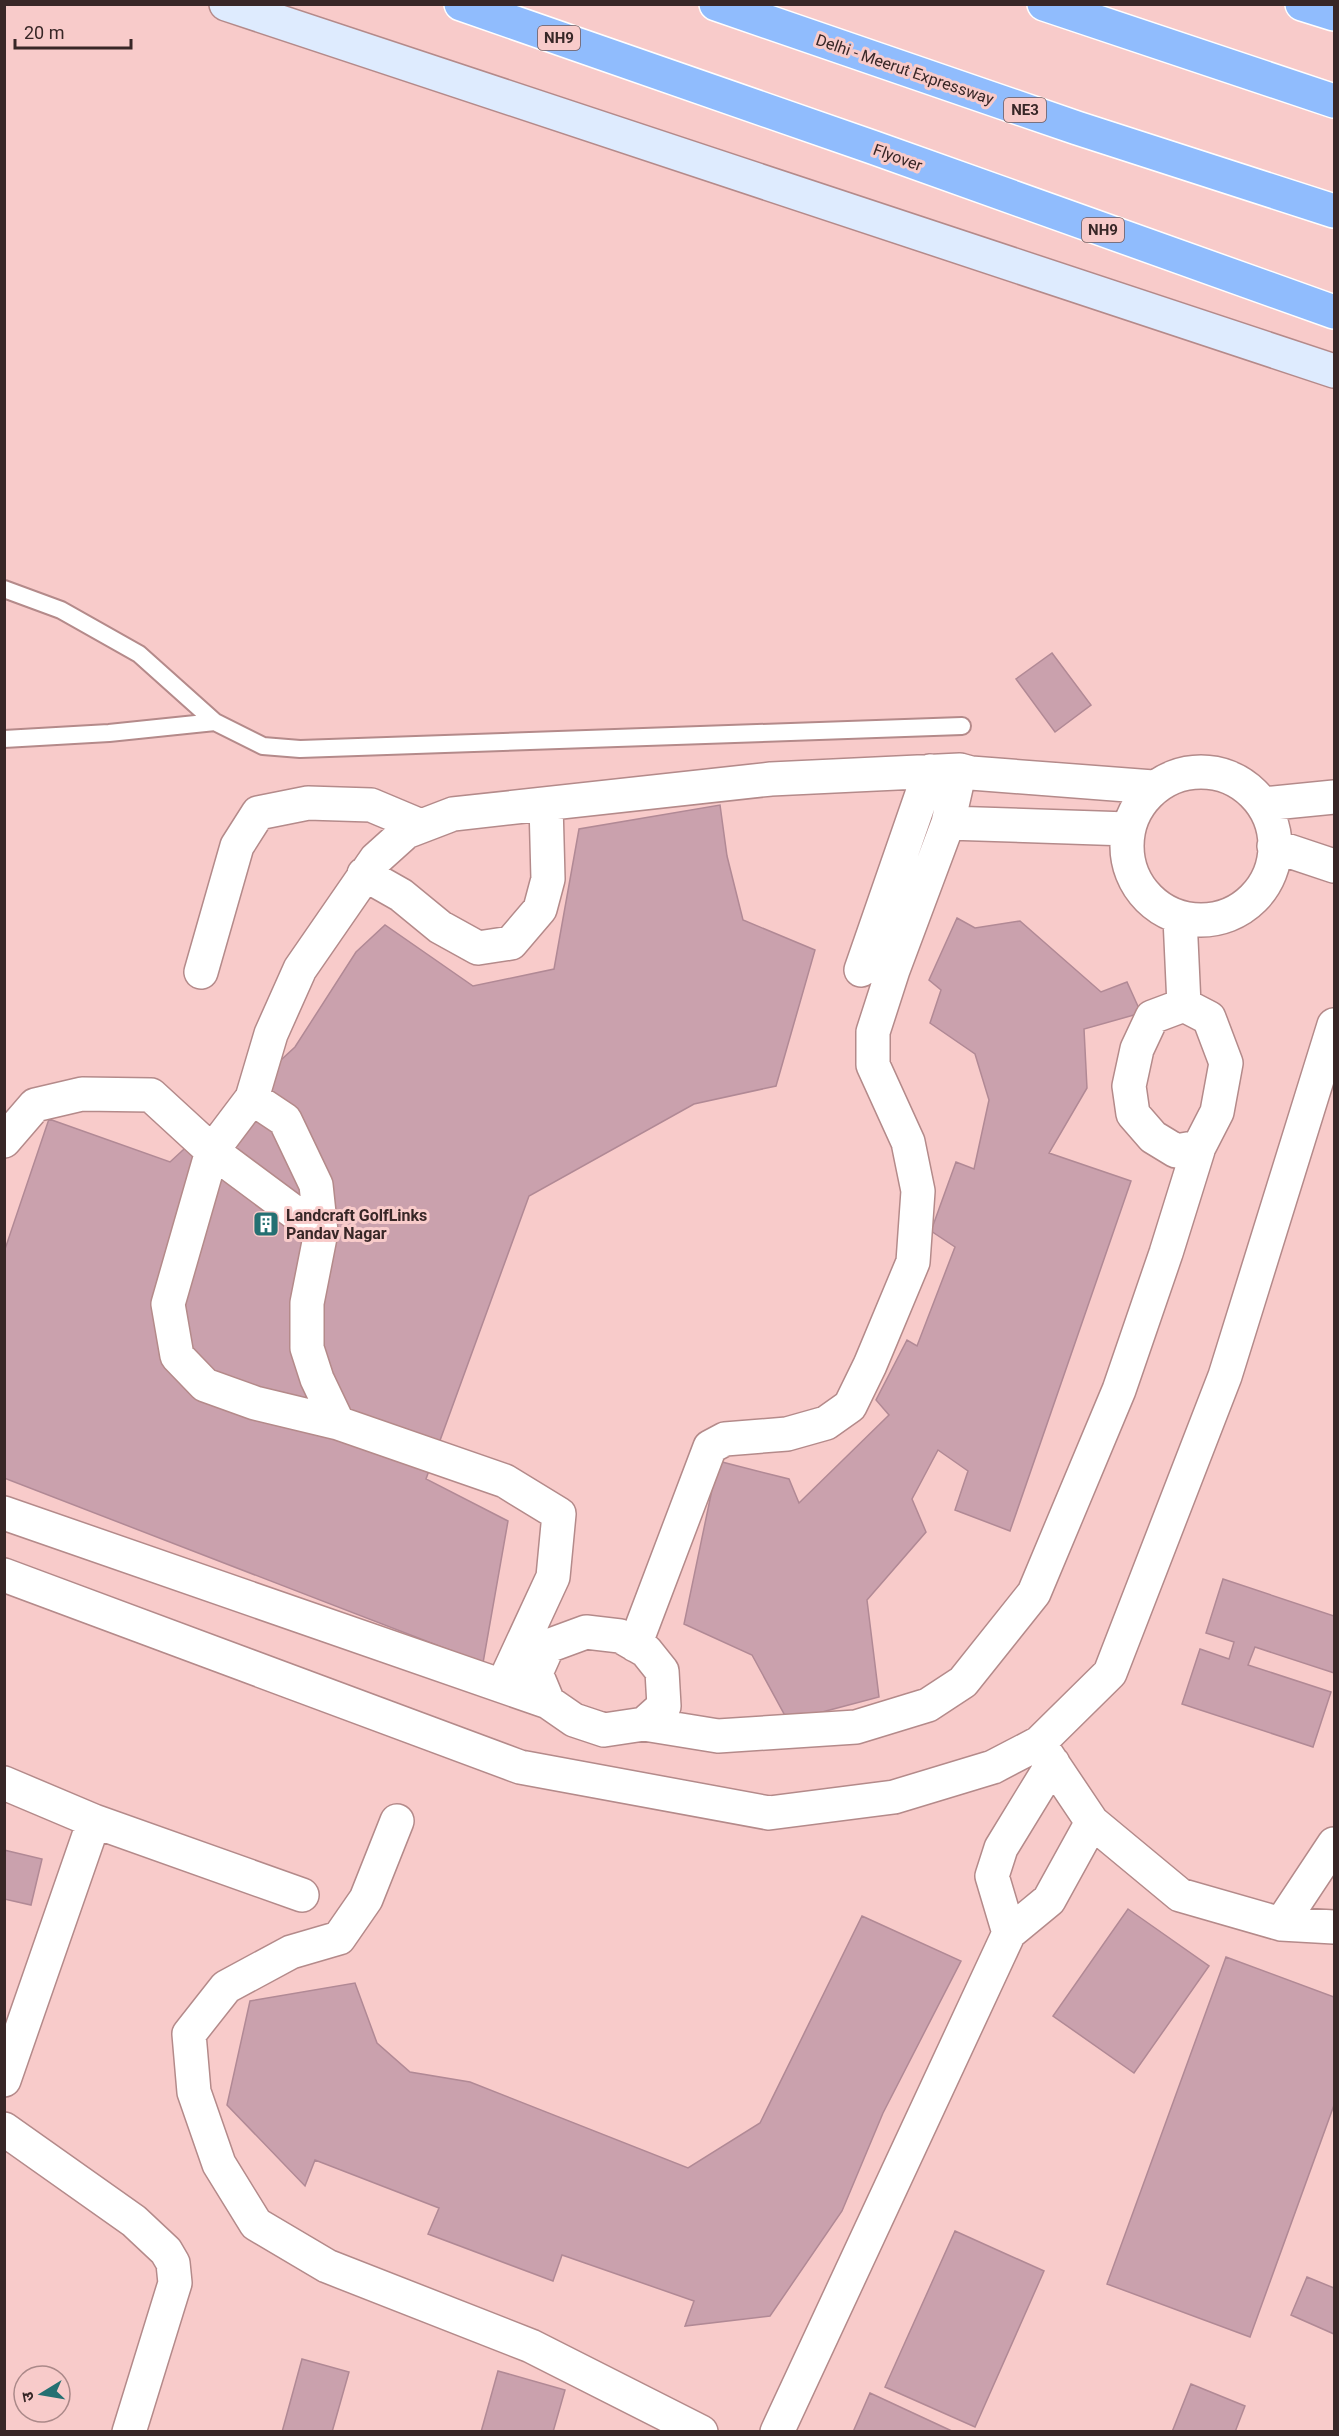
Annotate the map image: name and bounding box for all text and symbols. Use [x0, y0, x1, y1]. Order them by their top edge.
scale bar [15, 12, 130, 50]
text: 20 m [24, 22, 64, 43]
road number: NH9 [538, 26, 580, 50]
street label: Delhi - Meerut Expressway [813, 30, 997, 109]
road number: NE3 [1004, 98, 1046, 122]
street label: Flyover [871, 140, 925, 175]
road number: NH9 [1082, 218, 1124, 242]
place label: Landcraft GolfLinks Pandav Nagar [286, 1206, 427, 1243]
building icon: Landcraft GolfLinks Pandav Nagar [251, 1209, 281, 1239]
north arrow [12, 2364, 72, 2424]
text: उ [17, 2390, 38, 2403]

